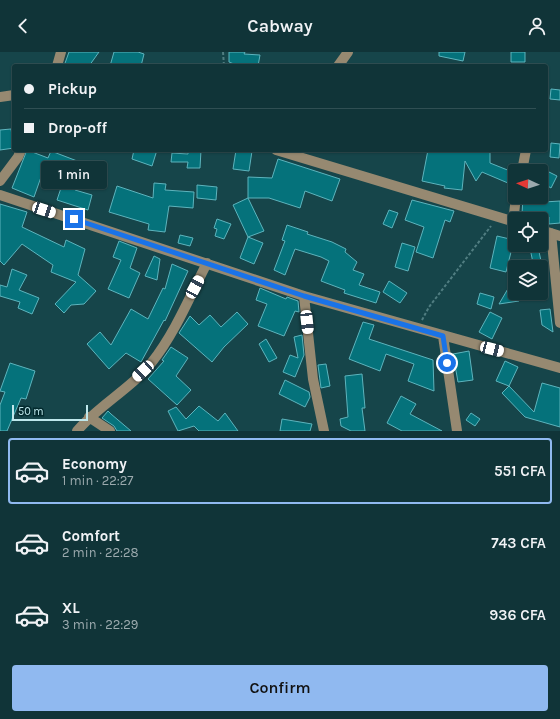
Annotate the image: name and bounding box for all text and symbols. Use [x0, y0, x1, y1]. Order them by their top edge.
icon: back [12, 15, 34, 37]
text: Cabway [247, 15, 313, 37]
icon: person [526, 15, 548, 37]
text: Pickup [48, 80, 97, 98]
text: Drop-off [48, 119, 107, 137]
callout: 1 min [41, 161, 107, 189]
north arrow [508, 164, 548, 204]
map controls [508, 164, 548, 300]
text: 1 min [58, 167, 90, 182]
car [31, 201, 57, 219]
route end [65, 210, 83, 228]
button: locate [508, 212, 548, 252]
button: layers [508, 260, 548, 300]
car [184, 274, 206, 300]
car [300, 309, 314, 335]
car [479, 340, 505, 358]
route start [438, 354, 456, 372]
car [130, 358, 156, 384]
scale bar [12, 403, 88, 422]
text: 50 m [18, 405, 44, 418]
icon: car [14, 453, 50, 489]
text: Economy [62, 455, 127, 473]
text: 551 CFA [494, 462, 546, 480]
text: 1 min · 22:27 [62, 473, 133, 488]
icon: car [14, 525, 50, 561]
text: Comfort [62, 527, 120, 545]
text: 743 CFA [491, 534, 546, 552]
text: 2 min · 22:28 [62, 545, 139, 560]
icon: car [14, 597, 50, 633]
text: XL [62, 599, 80, 617]
text: 936 CFA [489, 606, 546, 624]
text: 3 min · 22:29 [62, 617, 138, 632]
button: Confirm [12, 665, 548, 711]

